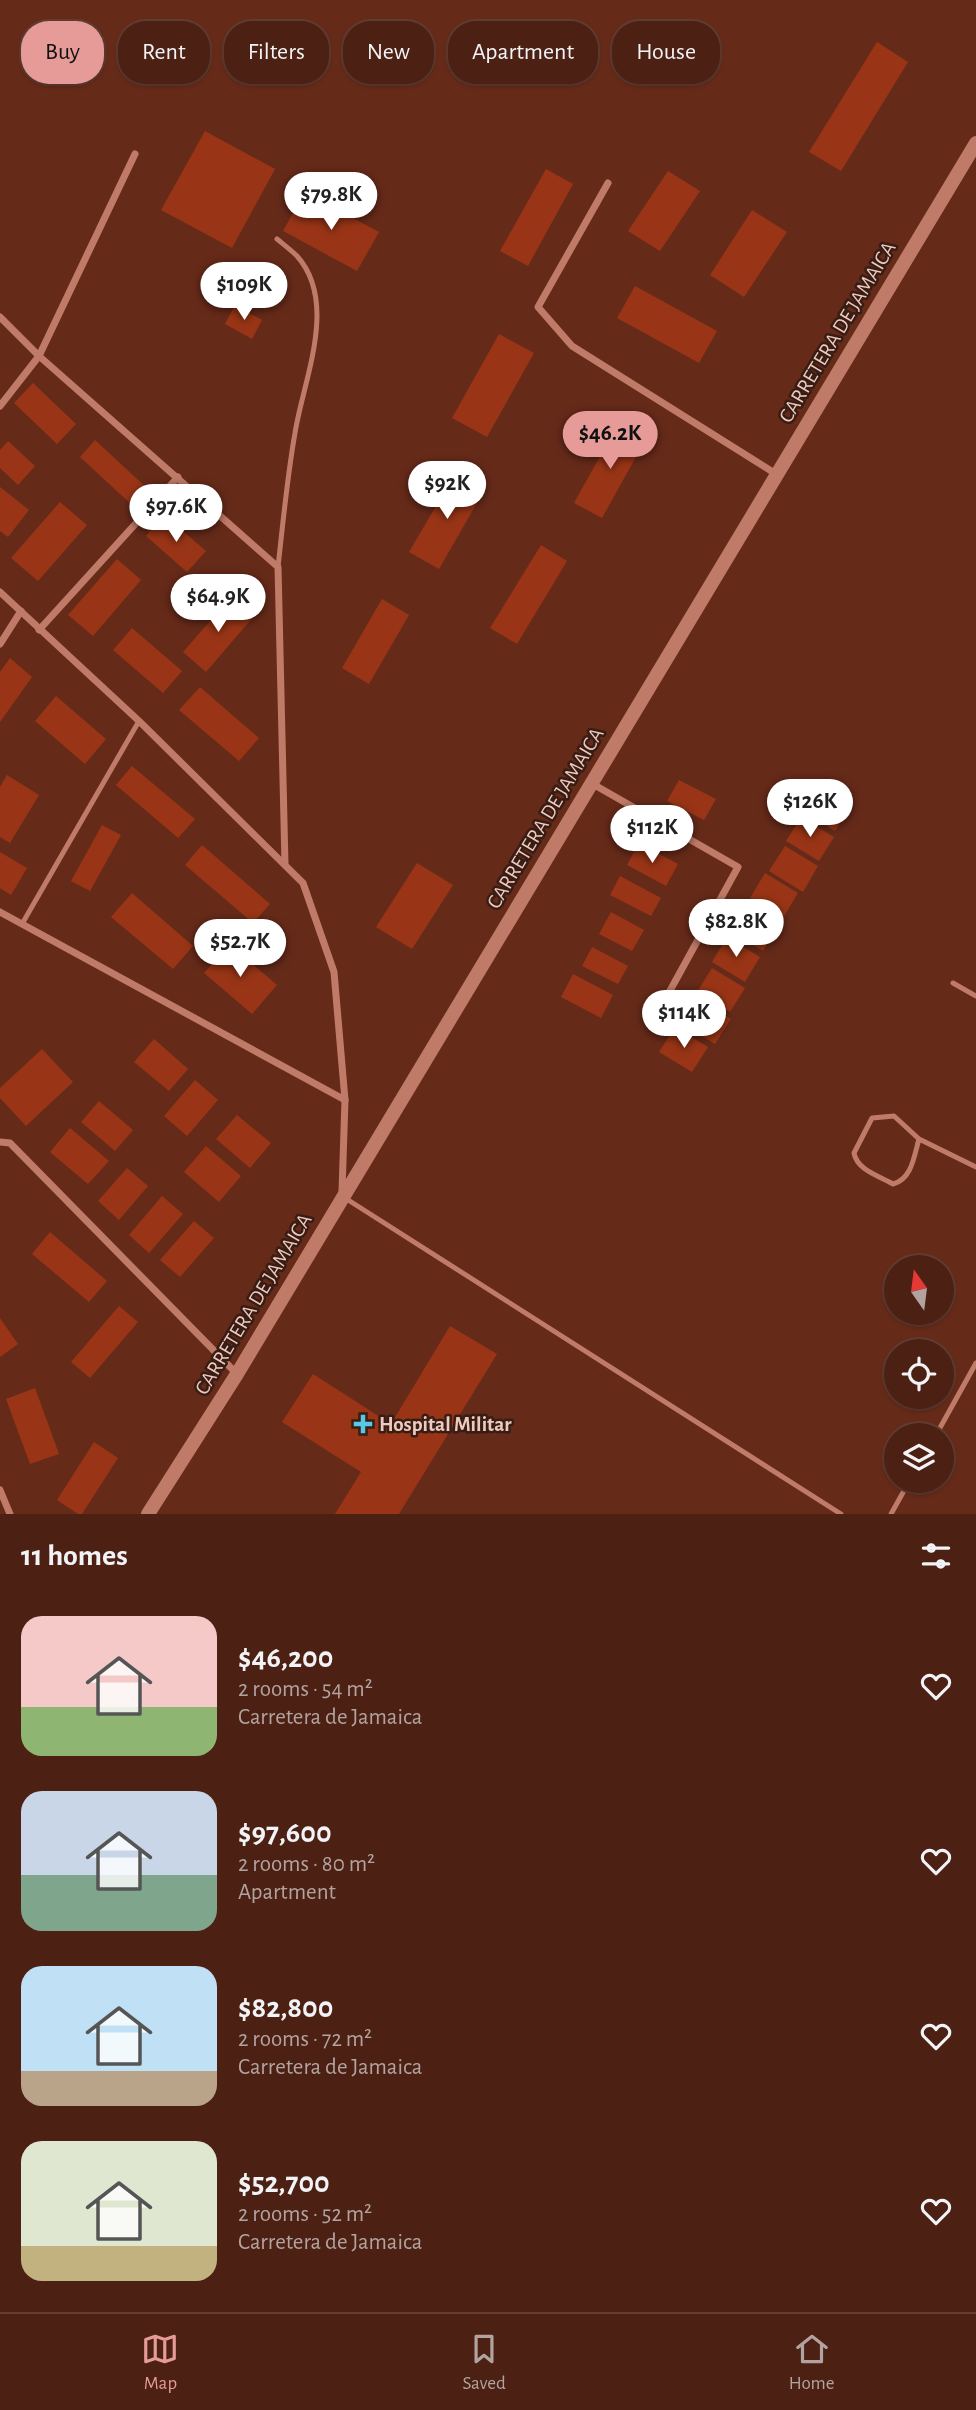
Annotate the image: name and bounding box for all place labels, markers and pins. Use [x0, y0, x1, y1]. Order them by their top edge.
pin: $79.8K [274, 173, 388, 232]
pin: $109K [195, 262, 293, 322]
pin: $46.2K [553, 412, 667, 471]
pin: $92K [406, 462, 488, 521]
pin: $97.6K [119, 484, 233, 544]
pin: $64.9K [161, 574, 275, 634]
pin: $126K [761, 780, 859, 839]
pin: $112K [603, 806, 701, 865]
pin: $82.8K [679, 900, 793, 959]
pin: $52.7K [183, 920, 297, 979]
pin: $114K [635, 990, 733, 1050]
marker: Hospital Militar [353, 1414, 373, 1434]
place label: Hospital Militar [379, 1414, 512, 1435]

